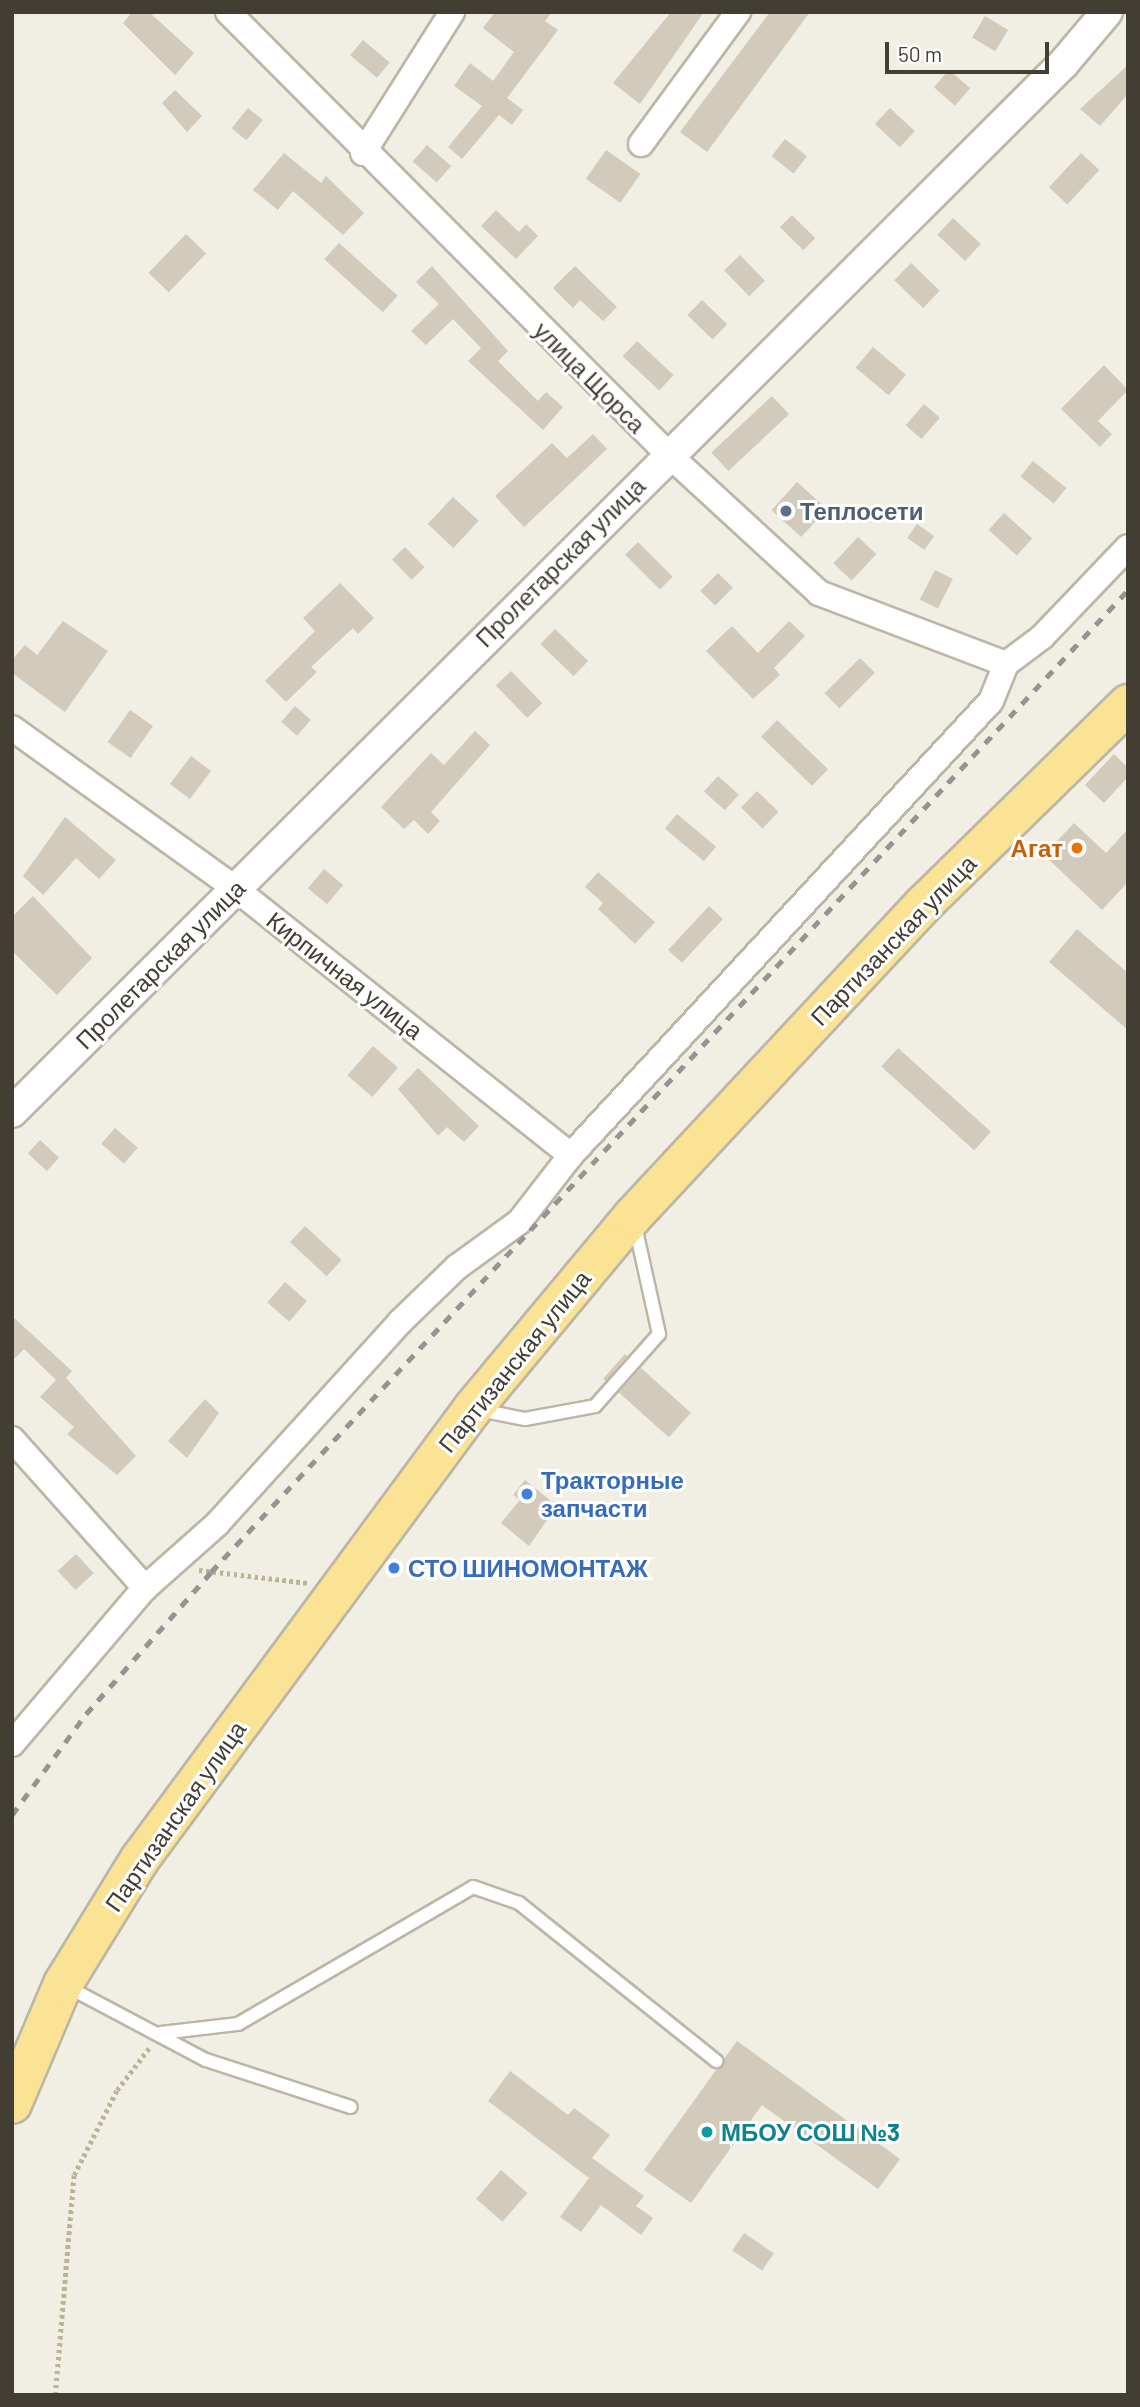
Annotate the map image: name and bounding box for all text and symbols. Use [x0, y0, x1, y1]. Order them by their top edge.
scale bar [888, 28, 1052, 72]
text: 50 m [898, 41, 942, 66]
street label: улица Щорса [528, 315, 652, 439]
street label: Пролетарская улица [469, 471, 651, 653]
place label: Теплосети [800, 497, 923, 525]
marker: Теплосети [778, 503, 794, 519]
place label: Агат [1011, 834, 1063, 862]
marker: Агат [1069, 840, 1085, 856]
street label: Партизанская улица [804, 849, 982, 1031]
street label: Пролетарская улица [69, 873, 251, 1055]
street label: Кирпичная улица [261, 905, 429, 1045]
street label: Партизанская улица [432, 1264, 596, 1458]
place label: Тракторные запчасти [541, 1466, 684, 1522]
marker: Тракторные запчасти [519, 1486, 535, 1502]
place label: СТО ШИНОМОНТАЖ [408, 1554, 648, 1582]
marker: СТО ШИНОМОНТАЖ [386, 1560, 402, 1576]
street label: Партизанская улица [99, 1715, 251, 1917]
place label: МБОУ СОШ №3 [721, 2118, 900, 2146]
marker: МБОУ СОШ №3 [699, 2124, 715, 2140]

